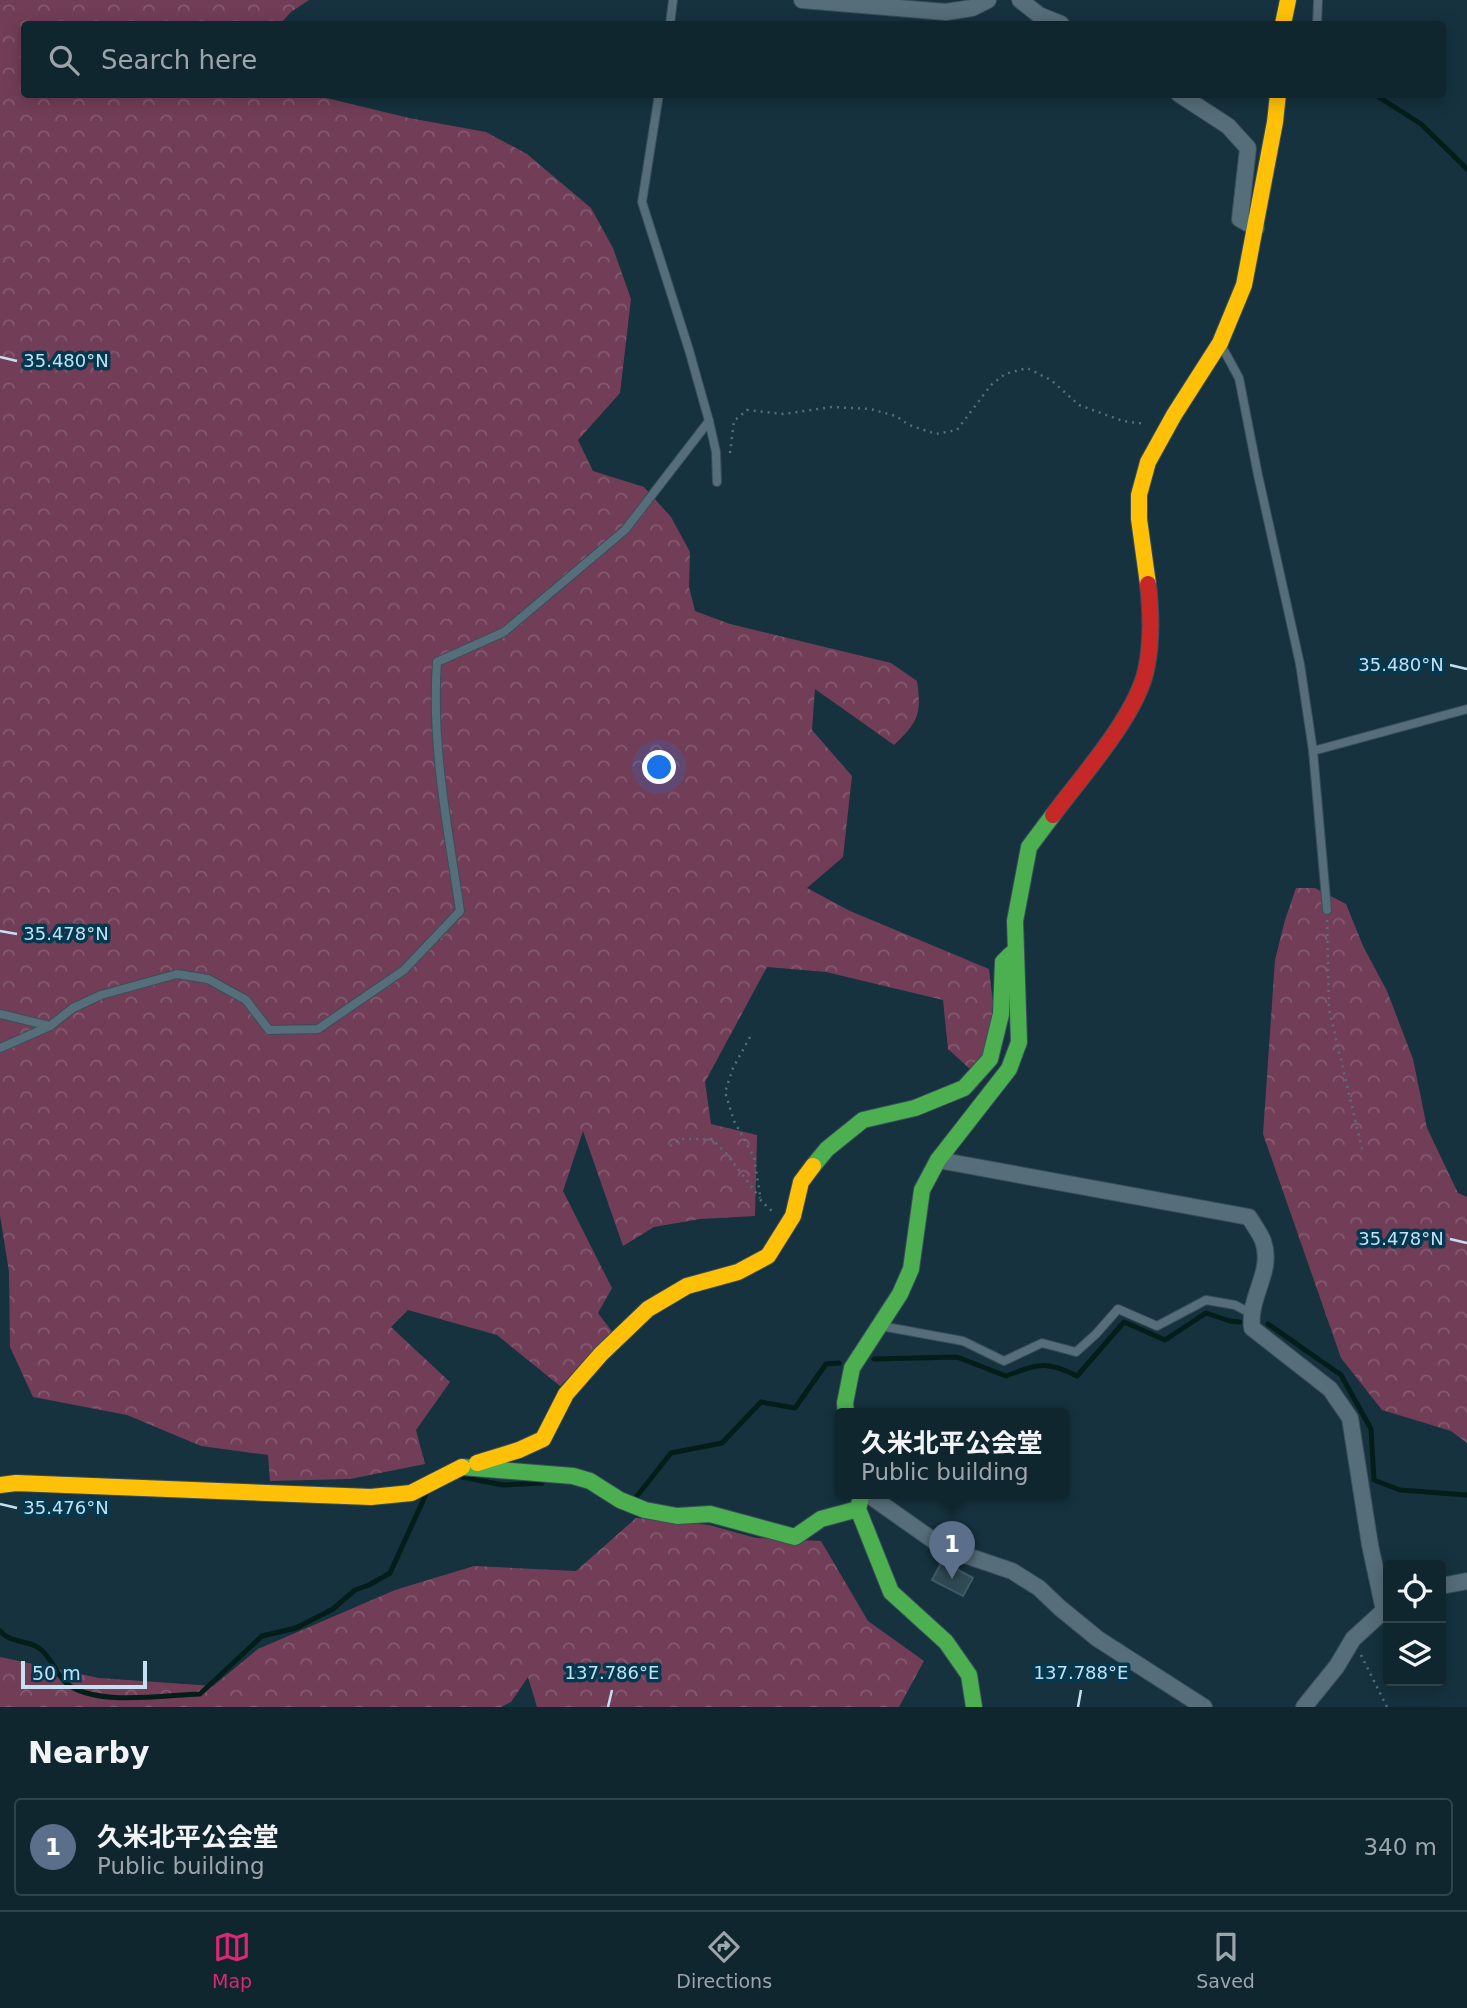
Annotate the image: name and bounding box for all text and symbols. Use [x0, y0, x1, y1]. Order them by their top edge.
search box [21, 21, 1446, 98]
icon: search [45, 41, 83, 79]
text: Search here [101, 45, 257, 75]
text: 35.480°N [23, 350, 109, 371]
text: 35.480°N [1358, 654, 1444, 675]
your location [642, 750, 676, 784]
text: 35.478°N [23, 923, 109, 944]
text: 35.478°N [1358, 1228, 1444, 1249]
popup [835, 1408, 1069, 1499]
text: 久米北平公会堂 [861, 1428, 1043, 1458]
text: Public building [861, 1459, 1029, 1485]
text: 35.476°N [23, 1497, 109, 1518]
pin: 1 [929, 1521, 975, 1579]
map controls [1383, 1560, 1446, 1686]
button: locate [1383, 1560, 1446, 1623]
button: layers [1383, 1623, 1446, 1686]
scale bar [21, 1658, 147, 1690]
text: 50 m [32, 1662, 81, 1684]
text: 137.786°E [565, 1662, 659, 1683]
text: 137.788°E [1034, 1662, 1128, 1683]
text: Nearby [28, 1735, 150, 1770]
text: 久米北平公会堂 [97, 1822, 279, 1852]
text: 1 [45, 1834, 61, 1860]
text: 340 m [1363, 1834, 1437, 1860]
text: Public building [97, 1853, 265, 1879]
tab: Map [212, 1928, 252, 1992]
tab: Directions [676, 1928, 772, 1992]
tab: Saved [1196, 1928, 1255, 1992]

